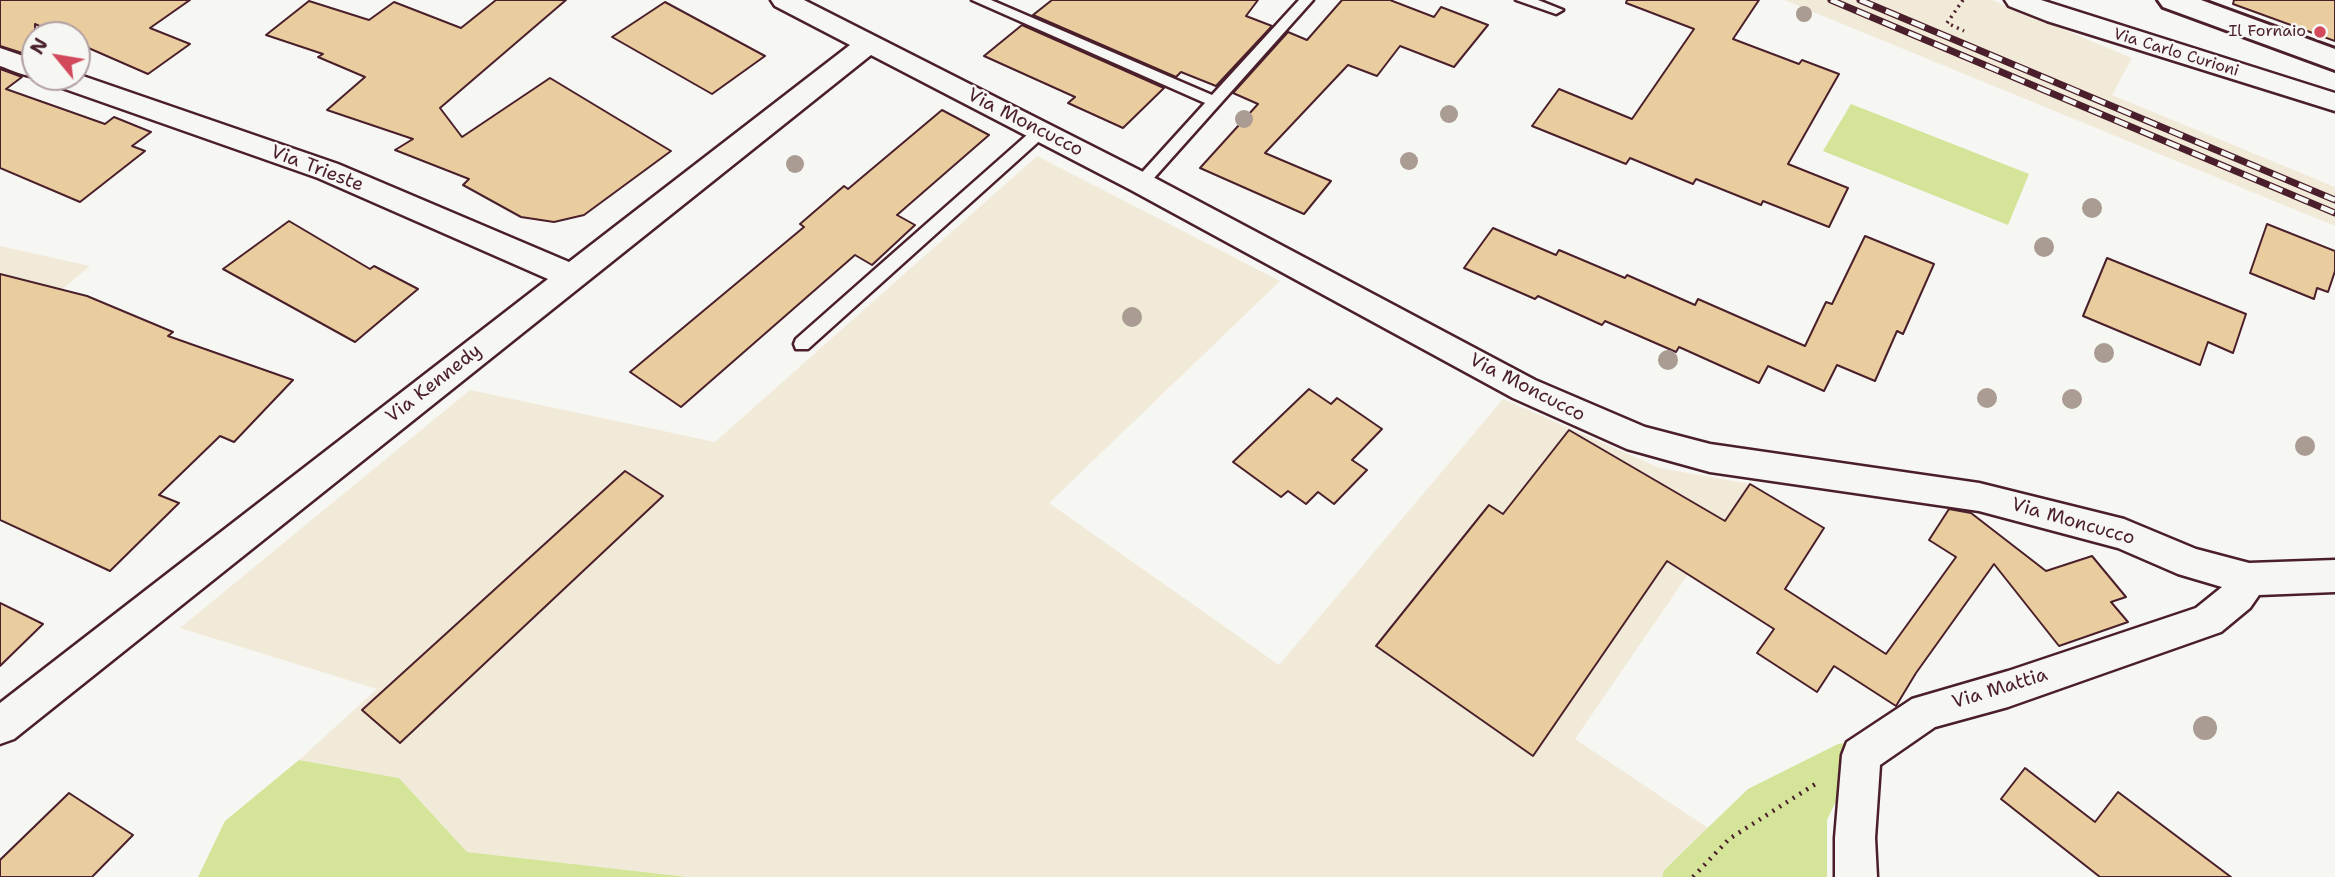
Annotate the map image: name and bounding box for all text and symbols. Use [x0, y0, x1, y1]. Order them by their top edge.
north arrow [21, 21, 91, 91]
place label: Il Fornaio [2228, 22, 2306, 42]
marker: Il Fornaio [2312, 24, 2328, 40]
street label: Via Carlo Curioni [2111, 25, 2241, 81]
text: N [25, 33, 54, 59]
street label: Via Moncucco [963, 84, 1087, 162]
street label: Via Trieste [267, 141, 367, 197]
street label: Via Kennedy [382, 340, 486, 428]
street label: Via Moncucco [1465, 349, 1589, 427]
street label: Via Moncucco [2009, 494, 2137, 550]
street label: Via Mattia [1949, 664, 2051, 714]

